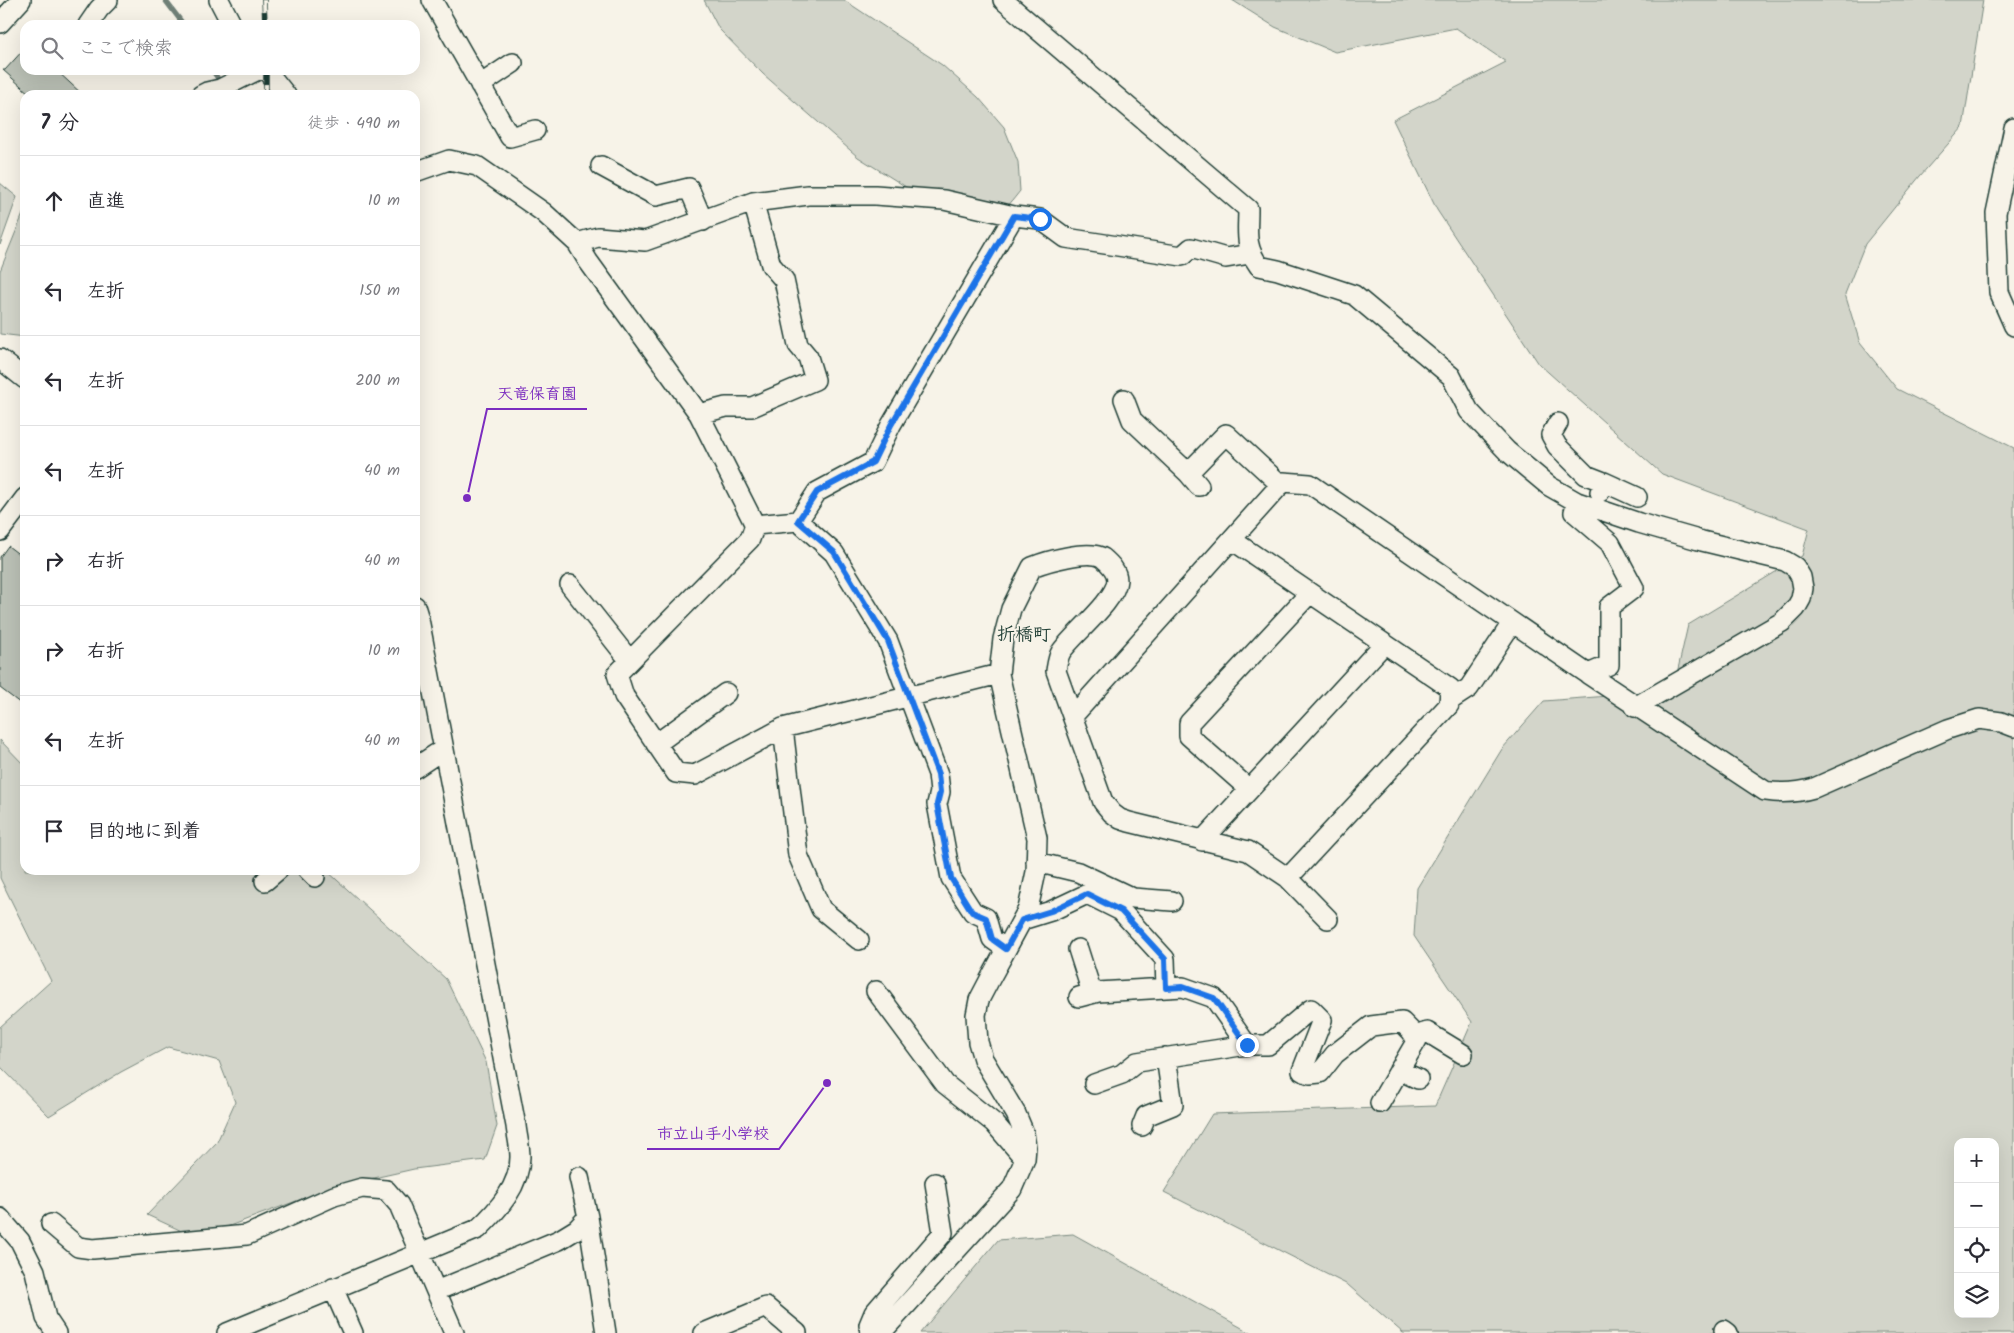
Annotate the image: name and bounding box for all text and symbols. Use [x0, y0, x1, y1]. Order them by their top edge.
search box [20, 20, 420, 75]
icon: search [38, 34, 66, 62]
text: ここで検索 [78, 34, 173, 64]
text: 7 分 [40, 107, 79, 140]
text: 徒歩 · 490 m [308, 111, 400, 136]
icon: ahead [40, 187, 68, 215]
text: 直進 [87, 187, 125, 217]
text: 10 m [368, 188, 400, 213]
route start [1029, 208, 1052, 231]
icon: left [40, 277, 68, 305]
text: 左折 [87, 277, 125, 307]
text: 150 m [359, 278, 400, 303]
icon: left [40, 367, 68, 395]
text: 左折 [87, 367, 125, 397]
text: 200 m [356, 368, 400, 393]
callout: 天竜保育園 [487, 378, 587, 409]
text: 天竜保育園 [497, 382, 577, 407]
icon: left [40, 457, 68, 485]
text: 左折 [87, 457, 125, 487]
text: 40 m [364, 458, 400, 483]
icon: right [40, 547, 68, 575]
text: 右折 [87, 547, 125, 577]
text: 40 m [364, 548, 400, 573]
district label: 折橋町 [997, 621, 1051, 650]
icon: right [40, 637, 68, 665]
text: 右折 [87, 637, 125, 667]
text: 10 m [368, 638, 400, 663]
icon: left [40, 727, 68, 755]
text: 左折 [87, 727, 125, 757]
text: 40 m [364, 728, 400, 753]
icon: arrive [40, 817, 68, 845]
text: 目的地に到着 [87, 817, 201, 847]
route end [1236, 1034, 1259, 1057]
callout: 市立山手小学校 [647, 1118, 779, 1149]
text: 市立山手小学校 [657, 1122, 769, 1147]
map controls [1954, 1138, 1999, 1318]
button: + [1954, 1138, 1999, 1183]
button: − [1954, 1183, 1999, 1228]
button: locate [1954, 1228, 1999, 1273]
button: layers [1954, 1273, 1999, 1318]

